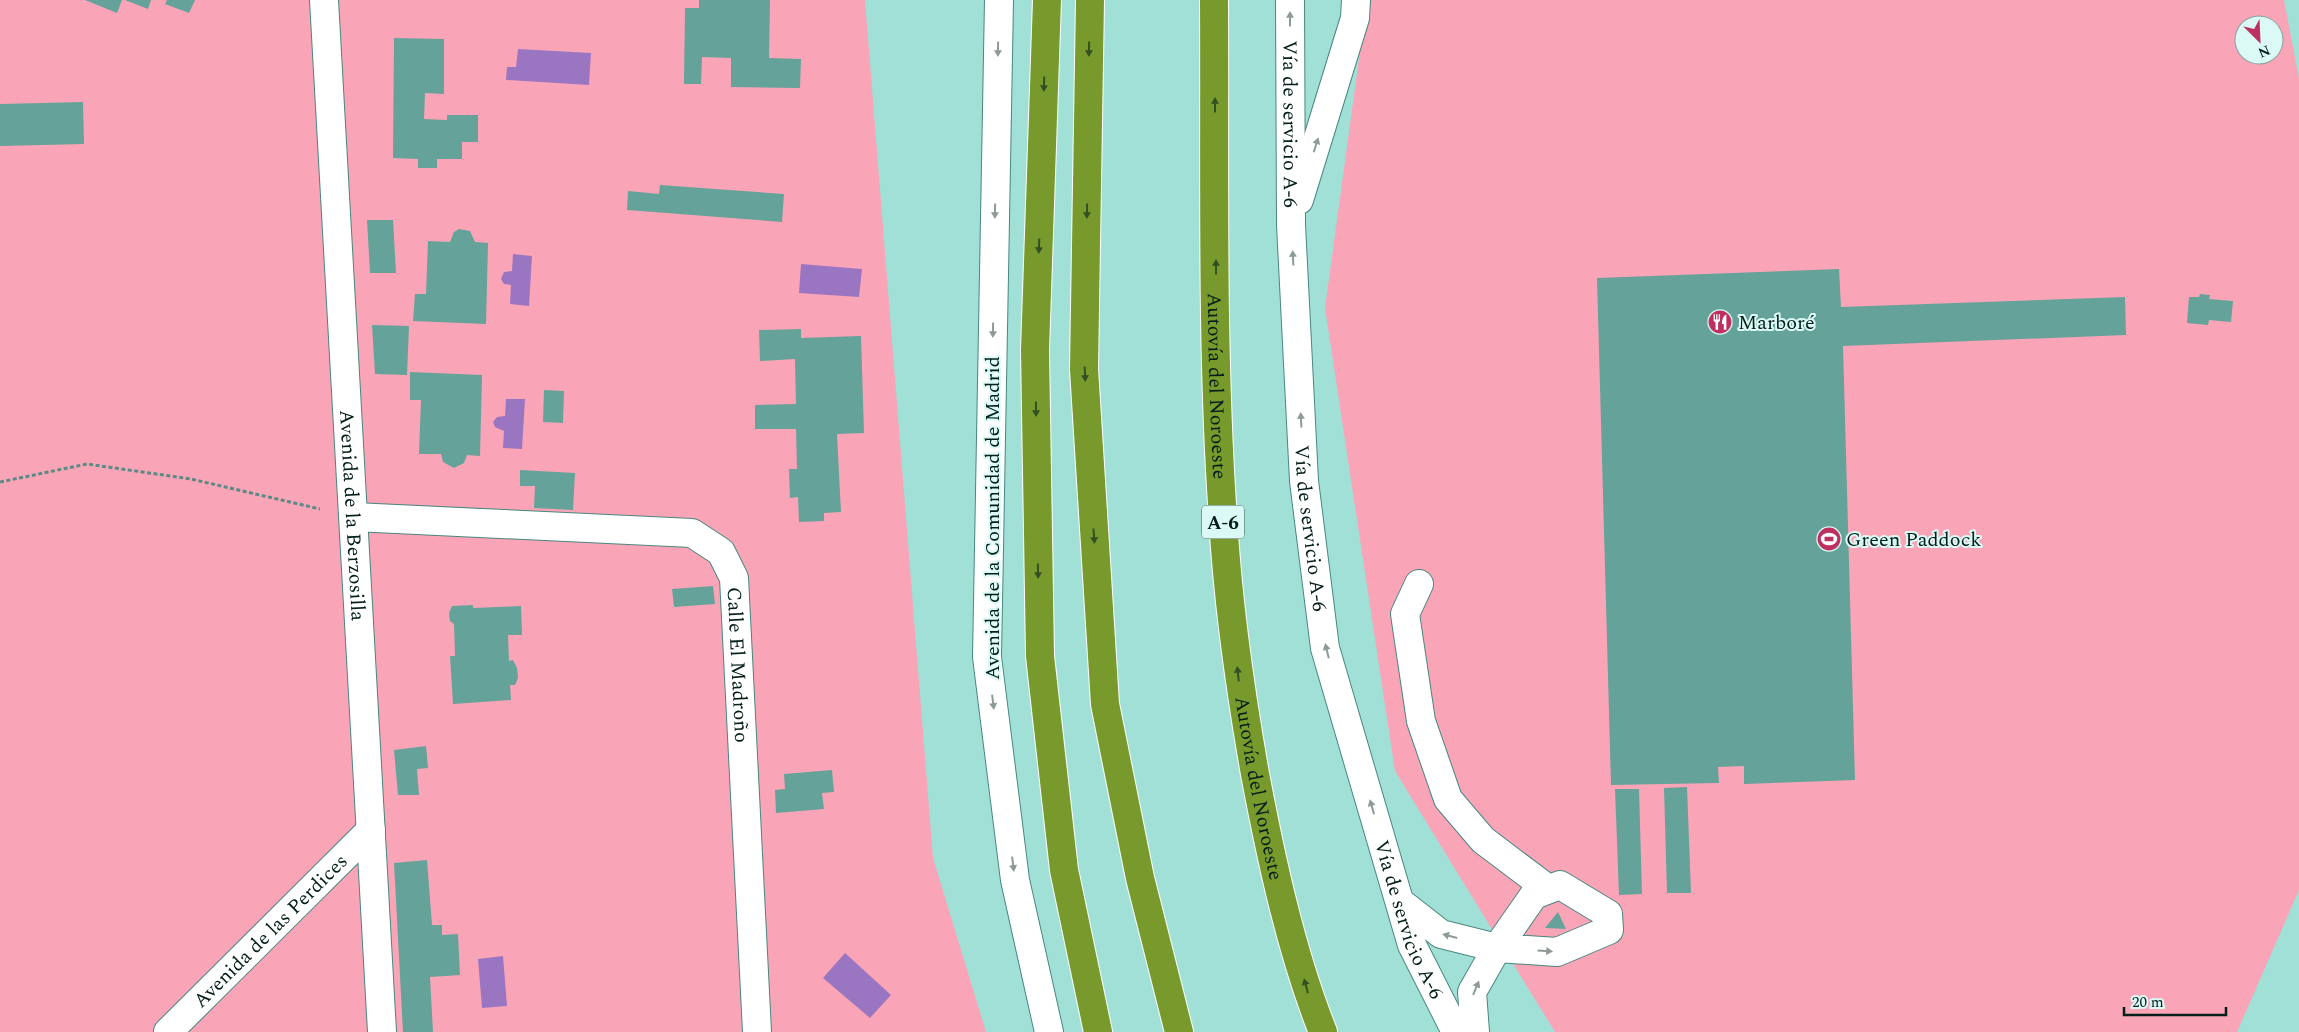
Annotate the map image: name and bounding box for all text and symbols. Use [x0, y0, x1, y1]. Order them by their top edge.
one-way arrow [1286, 11, 1294, 27]
north arrow [2234, 15, 2284, 65]
street label: Vía de servicio A-6 [1274, 40, 1305, 208]
text: N [2255, 40, 2274, 63]
one-way arrow [994, 41, 1002, 57]
one-way arrow [1085, 41, 1093, 57]
one-way arrow [1040, 76, 1048, 92]
one-way arrow [1211, 97, 1219, 113]
one-way arrow [1312, 137, 1320, 152]
one-way arrow [991, 203, 999, 219]
one-way arrow [1083, 203, 1091, 219]
one-way arrow [1034, 238, 1042, 254]
one-way arrow [1289, 250, 1297, 266]
one-way arrow [1212, 259, 1220, 275]
street label: Autovía del Noroeste [1199, 292, 1234, 480]
place label: Marboré [1738, 308, 1815, 338]
restaurant icon: Marboré [1707, 309, 1733, 335]
one-way arrow [988, 323, 996, 339]
street label: Avenida de la Comunidad de Madrid [978, 356, 1008, 680]
one-way arrow [1081, 366, 1089, 382]
one-way arrow [1032, 401, 1040, 417]
street label: Avenida de la Berzosilla [331, 409, 373, 622]
one-way arrow [1297, 412, 1305, 428]
street label: Vía de servicio A-6 [1286, 444, 1334, 613]
road number: A-6 [1202, 506, 1244, 538]
place label: Green Paddock [1846, 525, 1981, 555]
sports icon: Green Paddock [1816, 526, 1842, 552]
one-way arrow [1091, 528, 1099, 544]
one-way arrow [1035, 563, 1043, 579]
street label: Calle El Madroño [718, 586, 756, 743]
one-way arrow [1322, 644, 1330, 659]
one-way arrow [1234, 666, 1242, 682]
street label: Autovía del Noroeste [1226, 694, 1291, 883]
one-way arrow [989, 695, 997, 711]
one-way arrow [1367, 799, 1375, 814]
street label: Vía de servicio A-6 [1366, 837, 1451, 1005]
street label: Avenida de las Perdices [187, 847, 355, 1015]
one-way arrow [1009, 856, 1017, 872]
one-way arrow [1442, 931, 1457, 939]
one-way arrow [1538, 947, 1554, 955]
one-way arrow [1302, 979, 1310, 994]
one-way arrow [1472, 980, 1480, 995]
scale bar [2124, 984, 2226, 1016]
text: 20 m [2132, 991, 2164, 1014]

